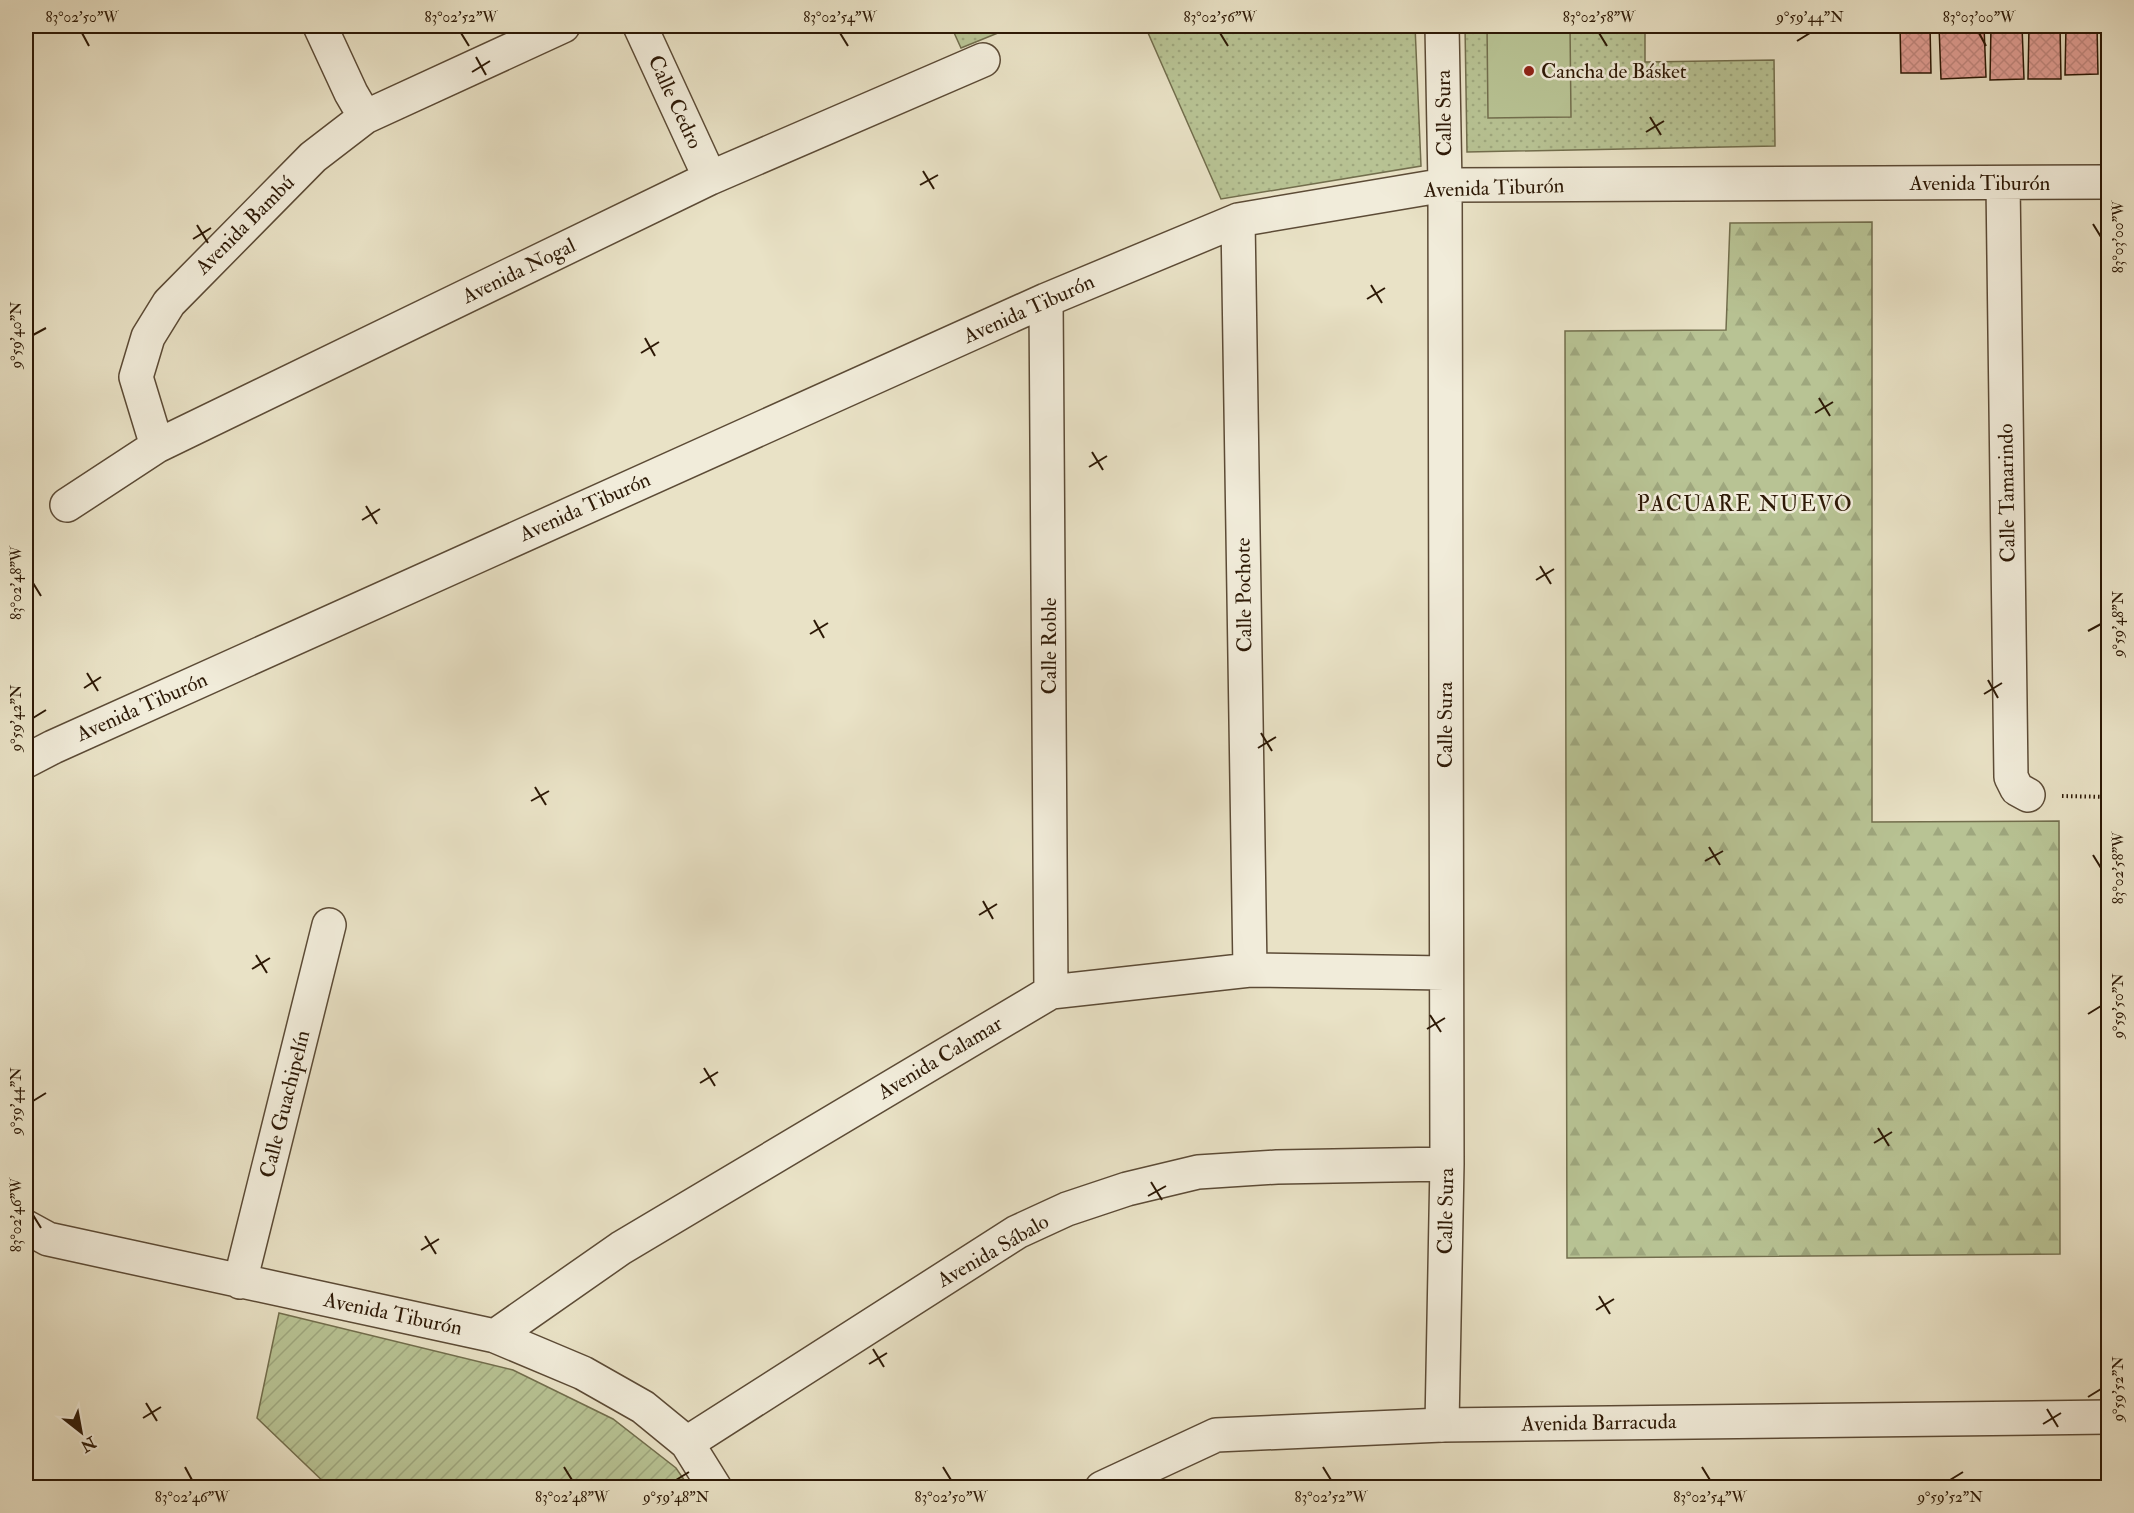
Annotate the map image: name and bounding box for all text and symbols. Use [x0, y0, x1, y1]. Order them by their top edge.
text: 83°02'50"W [45, 8, 119, 27]
text: 83°02'52"W [424, 8, 498, 27]
text: 83°02'54"W [803, 8, 877, 27]
text: 83°02'56"W [1183, 8, 1257, 27]
text: 83°02'58"W [1563, 8, 1636, 27]
text: 9°59'44"N [1775, 8, 1844, 27]
text: 83°03'00"W [1943, 8, 2016, 27]
street label: Calle Cedro [642, 51, 708, 153]
place label: Cancha de Básket [1541, 58, 1687, 85]
marker: Cancha de Básket [1522, 64, 1536, 78]
street label: Calle Sura [1430, 69, 1458, 157]
street label: Avenida Bambú [189, 169, 301, 281]
street label: Avenida Tiburón [1909, 170, 2051, 197]
street label: Avenida Tiburón [1422, 172, 1565, 204]
text: 83°03'00"W [2109, 200, 2128, 273]
street label: Avenida Nogal [457, 232, 581, 311]
street label: Avenida Tiburón [958, 268, 1099, 350]
text: 9°59'40"N [7, 301, 26, 369]
street label: Calle Tamarindo [1992, 423, 2022, 563]
street label: Avenida Tiburón [514, 466, 655, 548]
district label: PACUARE NUEVO [1637, 490, 1853, 518]
street label: Calle Pochote [1229, 537, 1258, 653]
text: 83°02'48"W [7, 545, 26, 620]
text: 9°59'48"N [2109, 590, 2128, 658]
street label: Calle Roble [1036, 597, 1063, 695]
street label: Avenida Tiburón [71, 666, 212, 748]
street label: Calle Sura [1432, 681, 1459, 768]
text: 9°59'42"N [7, 684, 26, 752]
text: 83°02'58"W [2109, 831, 2128, 904]
text: 9°59'50"N [2109, 973, 2128, 1040]
street label: Avenida Calamar [872, 1010, 1007, 1106]
street label: Calle Guachipelín [254, 1027, 316, 1181]
text: 9°59'44"N [7, 1067, 26, 1136]
street label: Calle Sura [1432, 1167, 1460, 1255]
text: 83°02'46"W [7, 1177, 26, 1252]
street label: Avenida Sábalo [931, 1208, 1054, 1294]
street label: Avenida Tiburón [320, 1286, 465, 1342]
text: 9°59'52"N [2109, 1356, 2128, 1423]
north arrow [51, 1402, 111, 1462]
street label: Avenida Barracuda [1520, 1408, 1677, 1438]
text: N [76, 1431, 100, 1457]
text: 83°02'46"W [155, 1488, 230, 1507]
text: 83°02'48"W [535, 1488, 610, 1507]
text: 9°59'48"N [642, 1488, 710, 1507]
text: 83°02'50"W [914, 1488, 988, 1507]
text: 83°02'52"W [1294, 1488, 1368, 1507]
text: 83°02'54"W [1673, 1488, 1747, 1507]
text: 9°59'52"N [1916, 1488, 1983, 1507]

